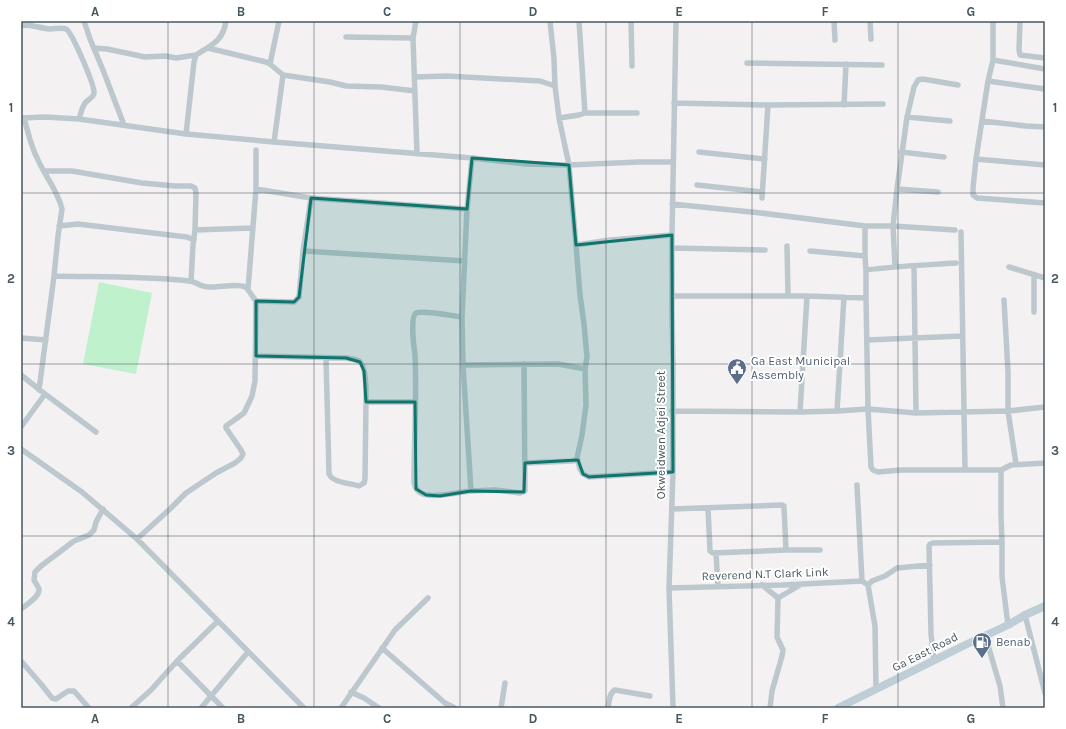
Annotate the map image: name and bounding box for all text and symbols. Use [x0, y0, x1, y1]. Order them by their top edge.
text: A [91, 4, 99, 19]
text: B [237, 4, 245, 19]
text: C [383, 4, 391, 19]
text: D [529, 4, 538, 19]
text: E [675, 4, 683, 19]
text: F [821, 4, 829, 19]
text: G [967, 4, 975, 19]
text: 1 [9, 100, 13, 115]
text: 1 [1053, 100, 1057, 115]
text: 2 [7, 271, 15, 286]
text: 2 [1051, 271, 1059, 286]
place label: Ga East Municipal Assembly [751, 354, 850, 382]
public building icon: Ga East Municipal Assembly [726, 357, 748, 385]
street label: Okweidwen Adjei Street [654, 370, 668, 499]
text: 3 [7, 443, 15, 458]
text: 3 [1051, 443, 1059, 458]
street label: Reverend N.T Clark Link [701, 565, 829, 583]
text: 4 [7, 614, 15, 629]
text: 4 [1051, 614, 1059, 629]
street label: Ga East Road [890, 629, 960, 675]
fuel station icon: Benab [971, 631, 993, 659]
place label: Benab [996, 635, 1031, 649]
text: A [91, 711, 99, 726]
text: B [237, 711, 245, 726]
text: C [383, 711, 391, 726]
text: D [529, 711, 538, 726]
text: E [675, 711, 683, 726]
text: F [821, 711, 829, 726]
text: G [967, 711, 975, 726]

